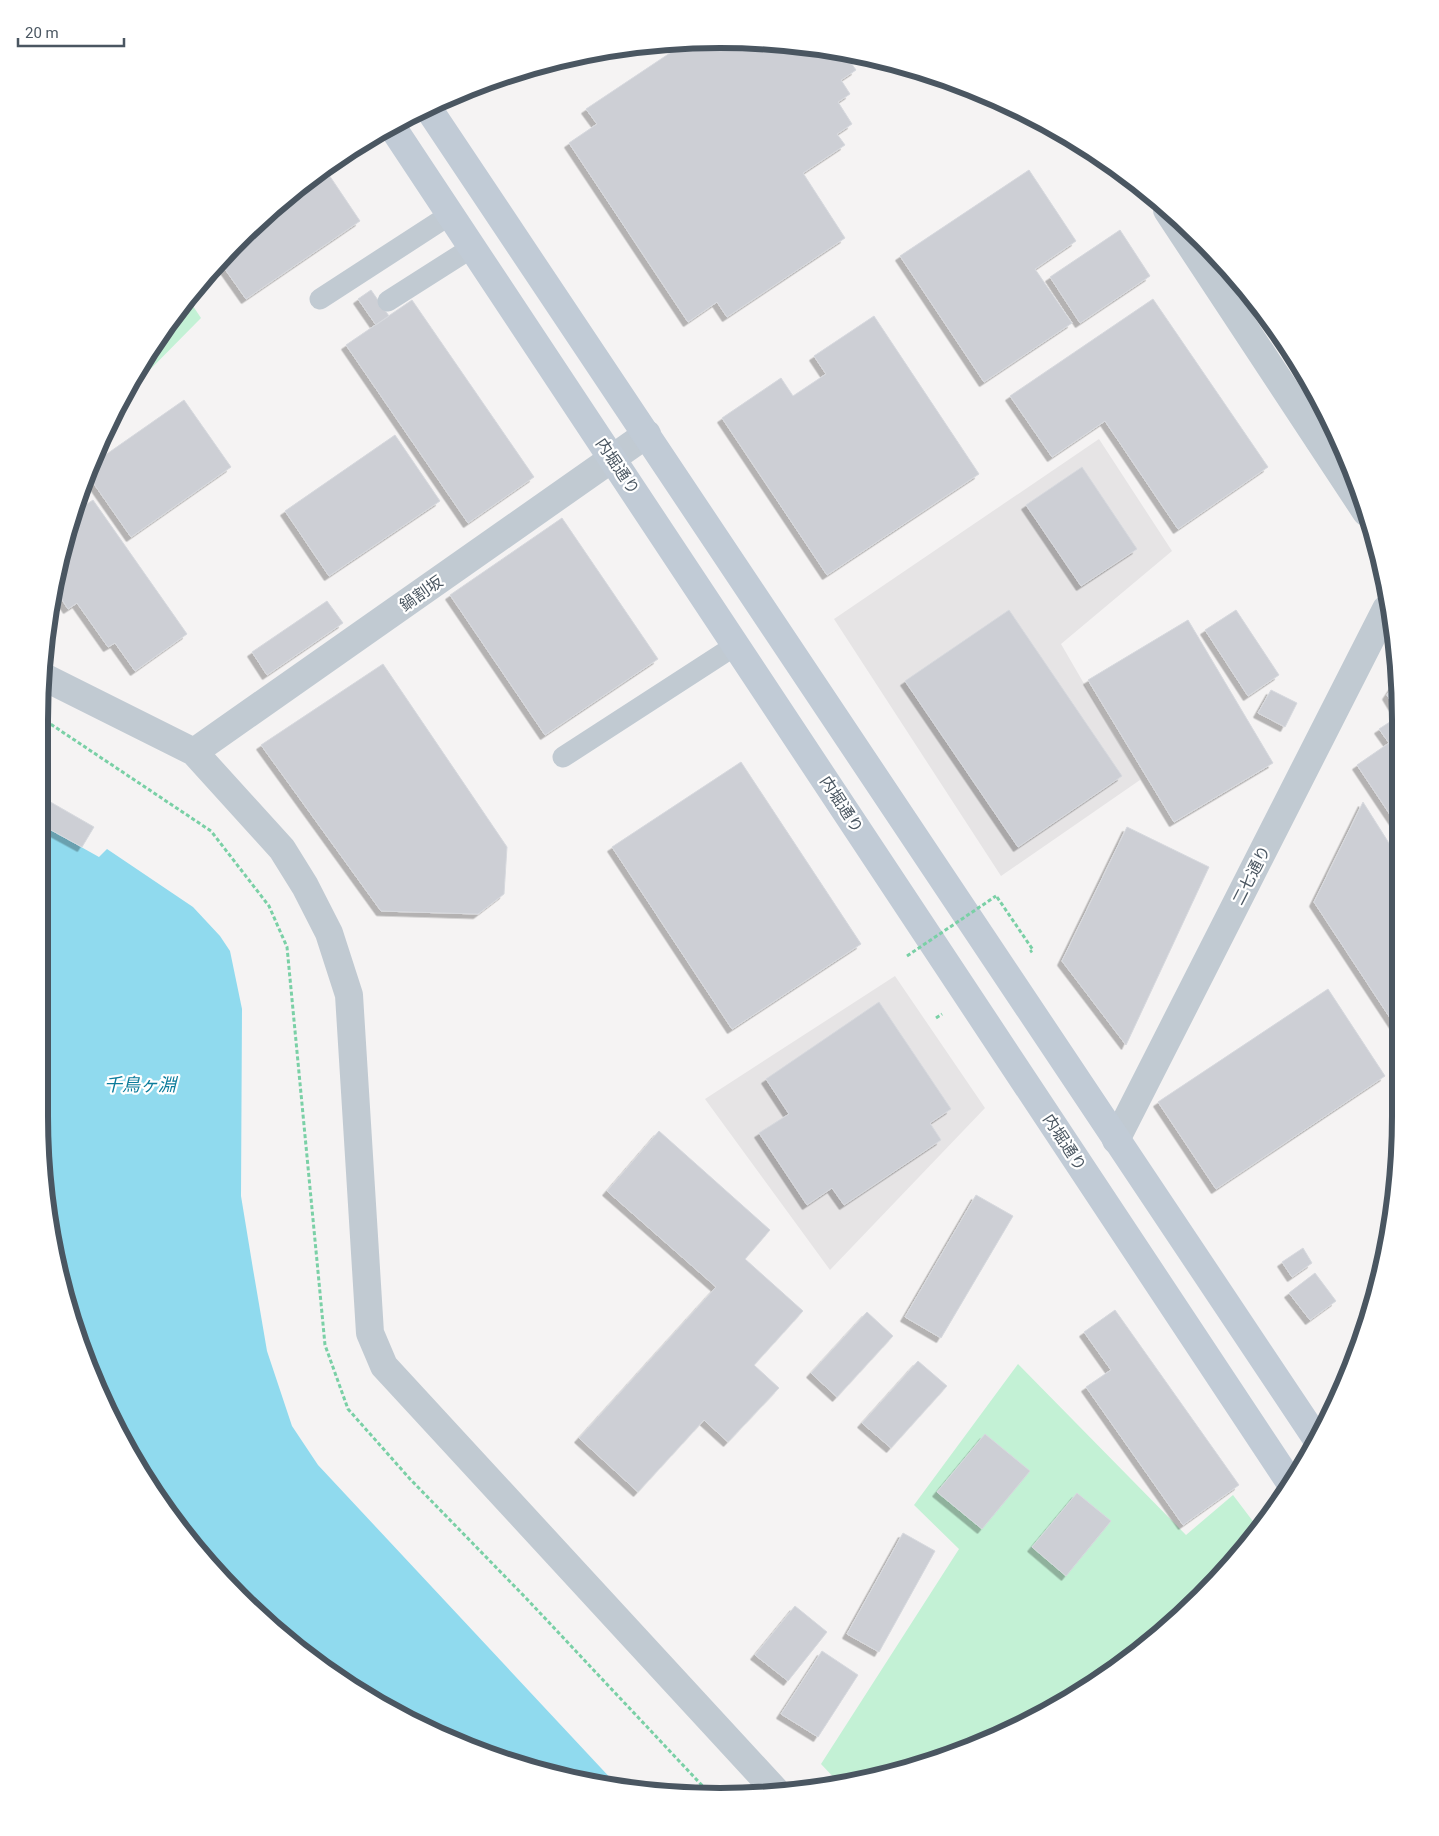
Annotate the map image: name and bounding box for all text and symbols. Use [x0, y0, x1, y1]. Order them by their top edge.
scale bar [18, 15, 124, 47]
text: 20 m [25, 24, 59, 42]
street label: 内堀通り [592, 434, 643, 498]
street label: 鍋割坂 [396, 572, 446, 615]
street label: 内堀通り [816, 772, 867, 836]
street label: 二七通り [1228, 842, 1274, 908]
water label: 千鳥ヶ淵 [104, 1074, 179, 1095]
street label: 内堀通り [1039, 1110, 1090, 1174]

